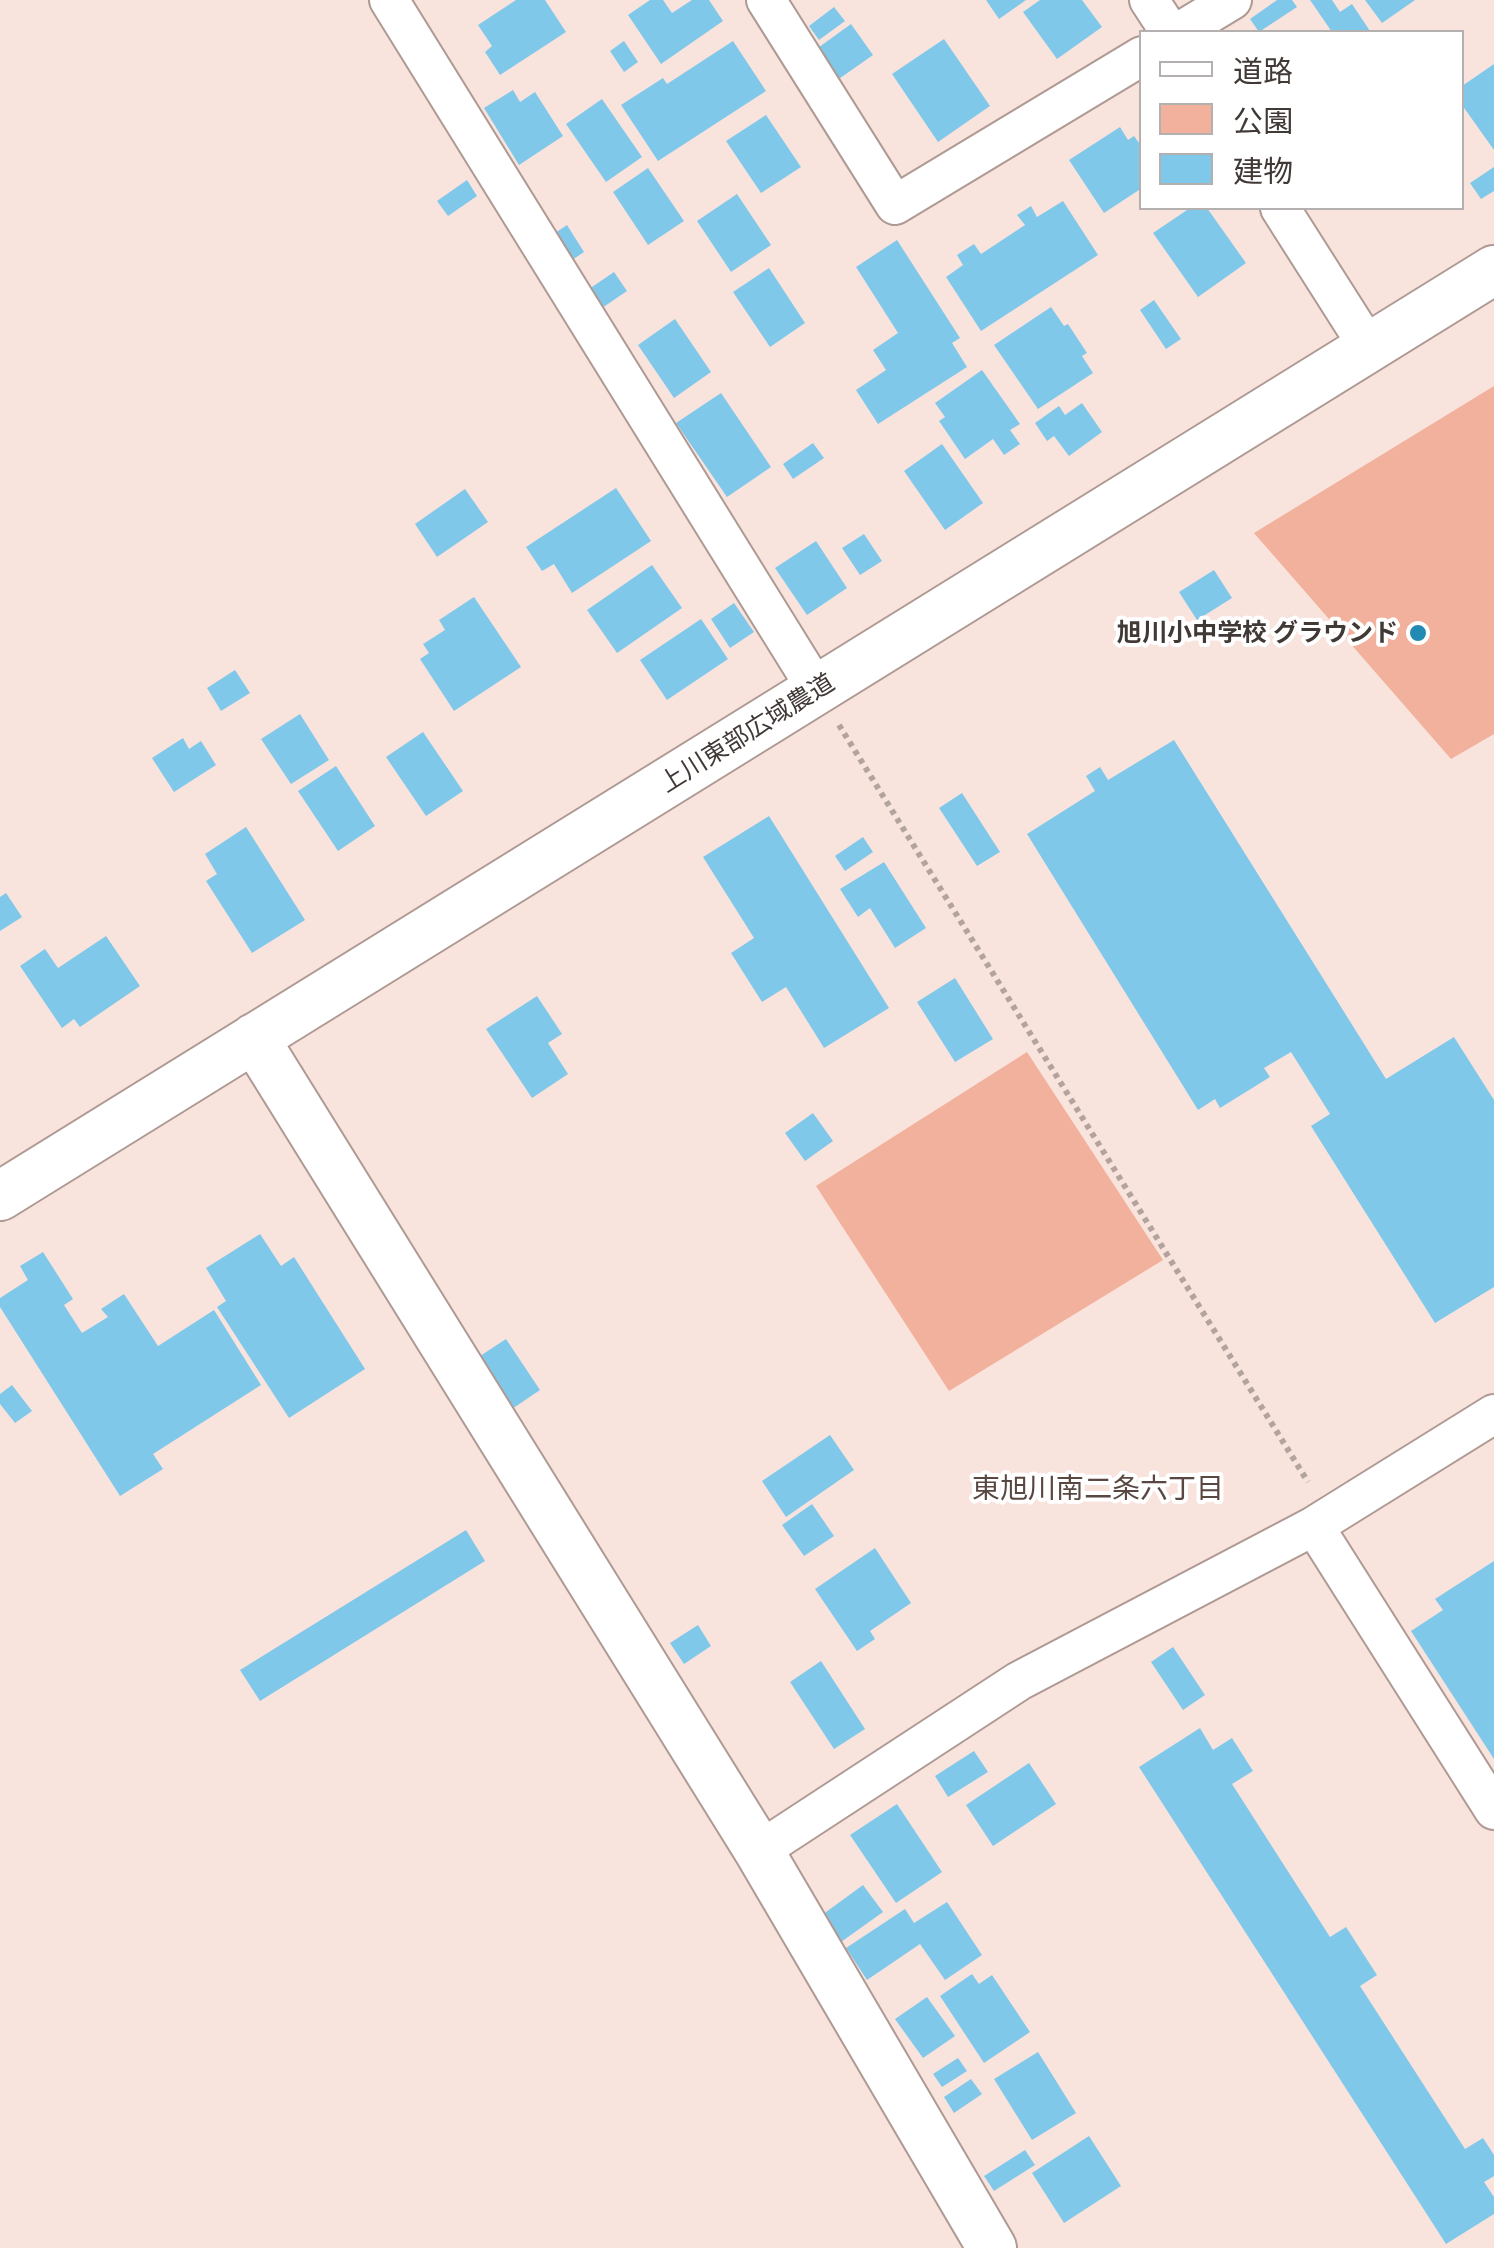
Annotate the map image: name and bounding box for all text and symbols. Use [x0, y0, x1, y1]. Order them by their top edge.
legend [1139, 30, 1464, 210]
text: 道路 [1233, 54, 1293, 88]
text: 公園 [1233, 104, 1293, 138]
text: 建物 [1233, 154, 1293, 188]
place label: 旭川小中学校 グラウンド [1117, 618, 1398, 648]
marker: 旭川小中学校 グラウンド [1407, 622, 1429, 644]
street label: 上川東部広域農道 [654, 667, 840, 799]
district label: 東旭川南二条六丁目 [972, 1472, 1224, 1506]

